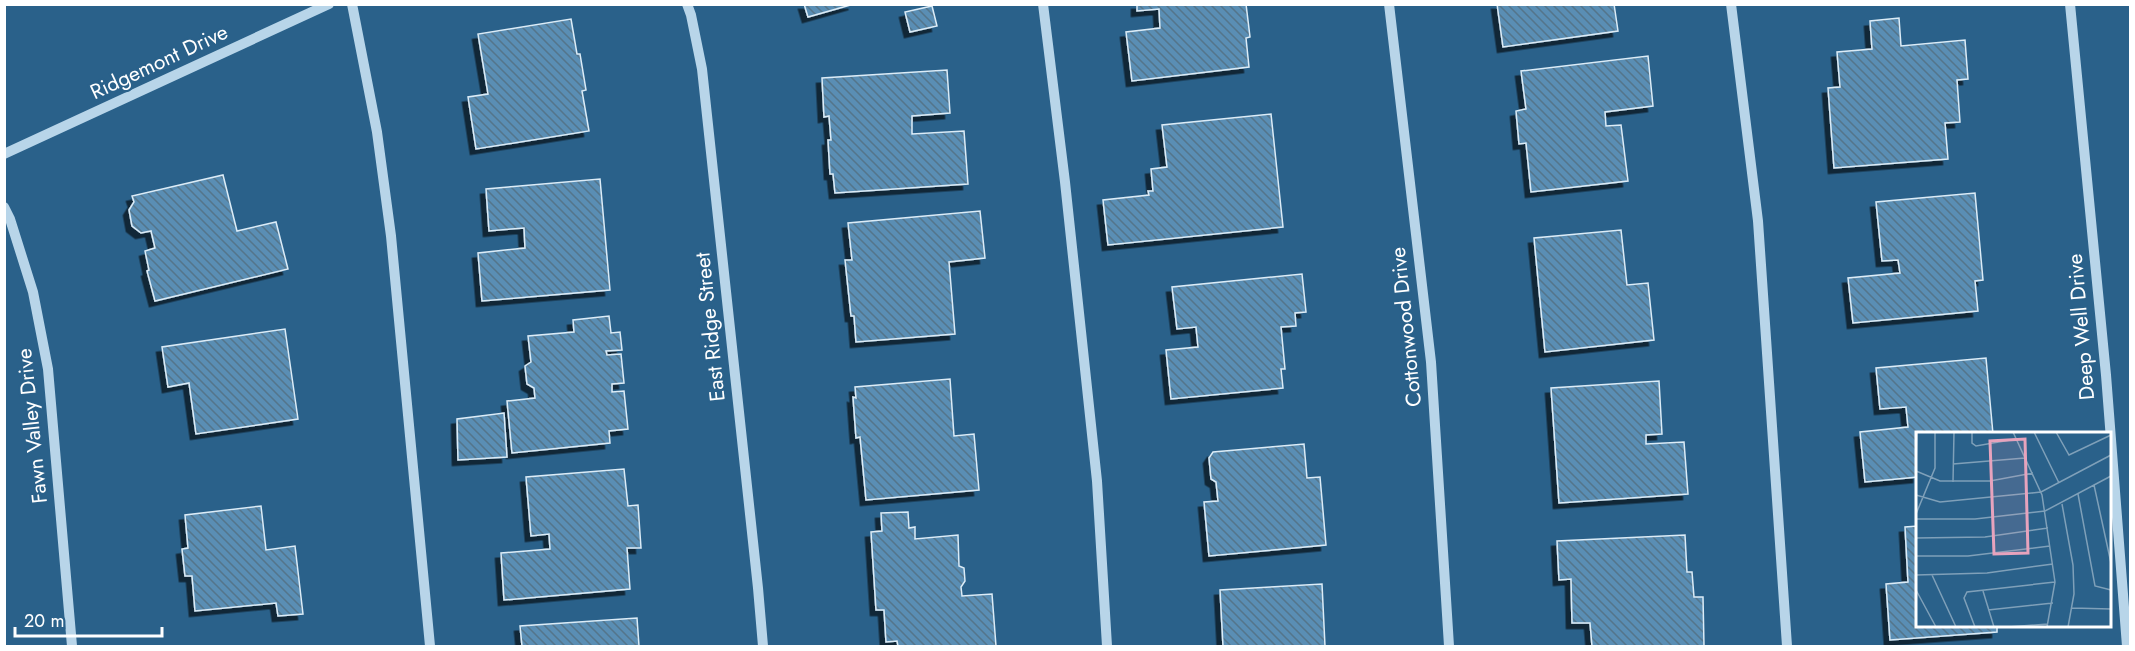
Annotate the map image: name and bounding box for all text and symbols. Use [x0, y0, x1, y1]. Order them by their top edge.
street label: Ridgemont Drive [85, 17, 233, 107]
street label: Cottonwood Drive [1383, 246, 1429, 408]
street label: East Ridge Street [687, 251, 733, 403]
street label: Deep Well Drive [2060, 252, 2102, 401]
street label: Fawn Valley Drive [9, 347, 55, 505]
inset map [1916, 432, 2111, 627]
scale bar [15, 600, 162, 638]
text: 20 m [24, 608, 64, 634]

